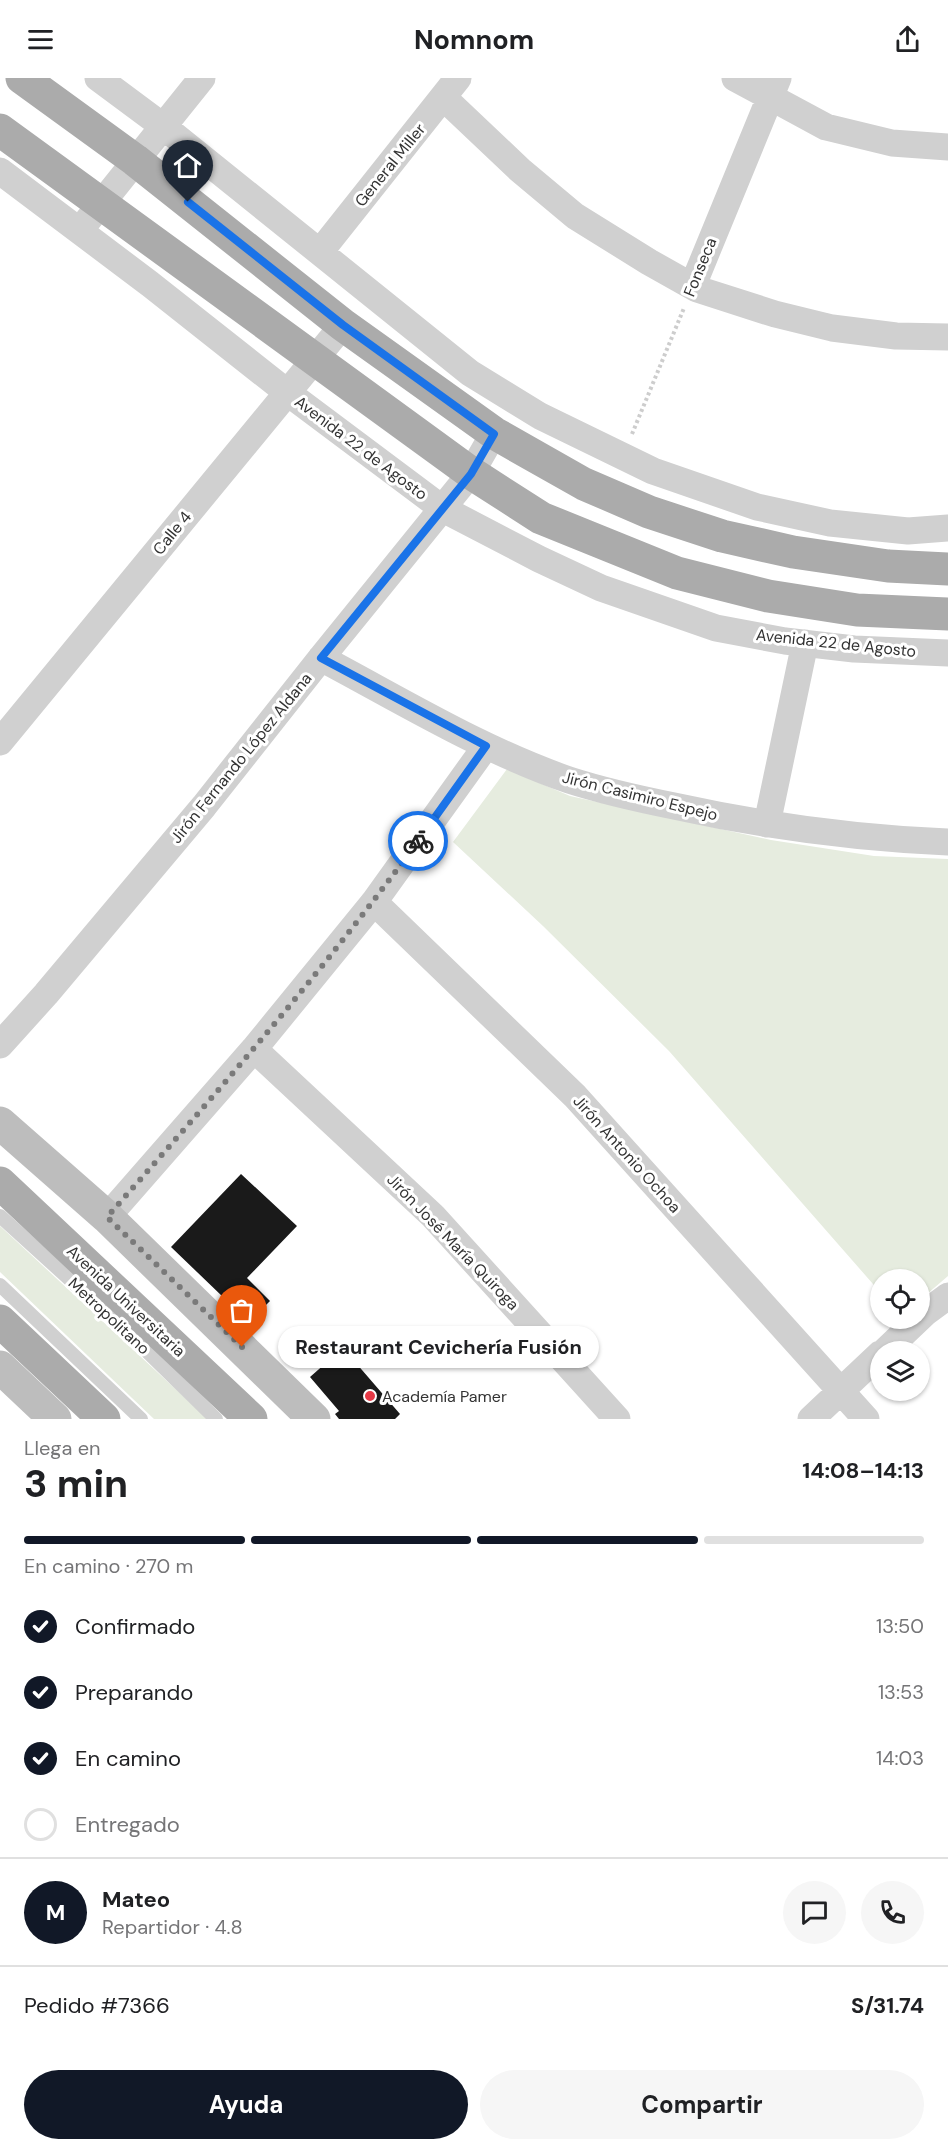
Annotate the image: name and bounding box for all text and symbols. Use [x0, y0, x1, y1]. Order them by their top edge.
text: Nomnom [414, 22, 534, 57]
icon: menu [24, 23, 57, 56]
icon: share [891, 23, 924, 56]
street label: General Miller [350, 119, 430, 211]
pin [162, 140, 213, 202]
icon: home [171, 149, 204, 182]
street label: Fonseca [679, 234, 721, 300]
street label: Avenida 22 de Agosto [290, 391, 432, 505]
street label: Calle 4 [148, 507, 196, 559]
street label: Avenida 22 de Agosto [755, 624, 917, 662]
street label: Jirón Fernando López Aldana [166, 668, 316, 848]
street label: Jirón Casimiro Espejo [560, 767, 720, 825]
courier [388, 811, 448, 871]
icon: bike [402, 825, 435, 858]
street label: Jirón Antonio Ochoa [569, 1091, 685, 1217]
street label: Jirón José María Quiroga [382, 1169, 524, 1315]
street label: Avenida Universitaria [62, 1241, 190, 1361]
map controls [870, 1269, 930, 1401]
button: locate [870, 1269, 930, 1329]
street label: Metropolitano [64, 1273, 154, 1359]
pin [216, 1285, 267, 1347]
icon: bag [225, 1294, 258, 1327]
callout: Restaurant Cevichería Fusión [278, 1326, 599, 1368]
text: Restaurant Cevichería Fusión [295, 1334, 582, 1360]
button: layers [870, 1341, 930, 1401]
place label: Academía Pamer [382, 1386, 507, 1407]
marker: Academía Pamer [363, 1389, 377, 1403]
text: Llega en [24, 1435, 101, 1461]
text: 14:08–14:13 [802, 1456, 924, 1485]
text: 3 min [24, 1458, 128, 1509]
text: En camino · 270 m [24, 1553, 193, 1579]
icon: check [24, 1610, 57, 1643]
text: Confirmado [75, 1612, 195, 1641]
text: 13:50 [876, 1613, 924, 1639]
icon: check [24, 1676, 57, 1709]
text: Preparando [75, 1678, 193, 1707]
text: 13:53 [878, 1679, 924, 1705]
icon: check [24, 1742, 57, 1775]
text: En camino [75, 1744, 181, 1773]
text: 14:03 [876, 1745, 924, 1771]
text: Entregado [75, 1810, 180, 1839]
button: chat [783, 1881, 846, 1944]
button: phone [861, 1881, 924, 1944]
text: Mateo [102, 1885, 170, 1914]
text: M [46, 1898, 65, 1927]
text: Repartidor · 4.8 [102, 1914, 243, 1940]
text: Pedido #7366 [24, 1991, 170, 2020]
text: S/31.74 [851, 1991, 924, 2020]
button: Ayuda [24, 2070, 468, 2139]
button: Compartir [480, 2070, 924, 2139]

